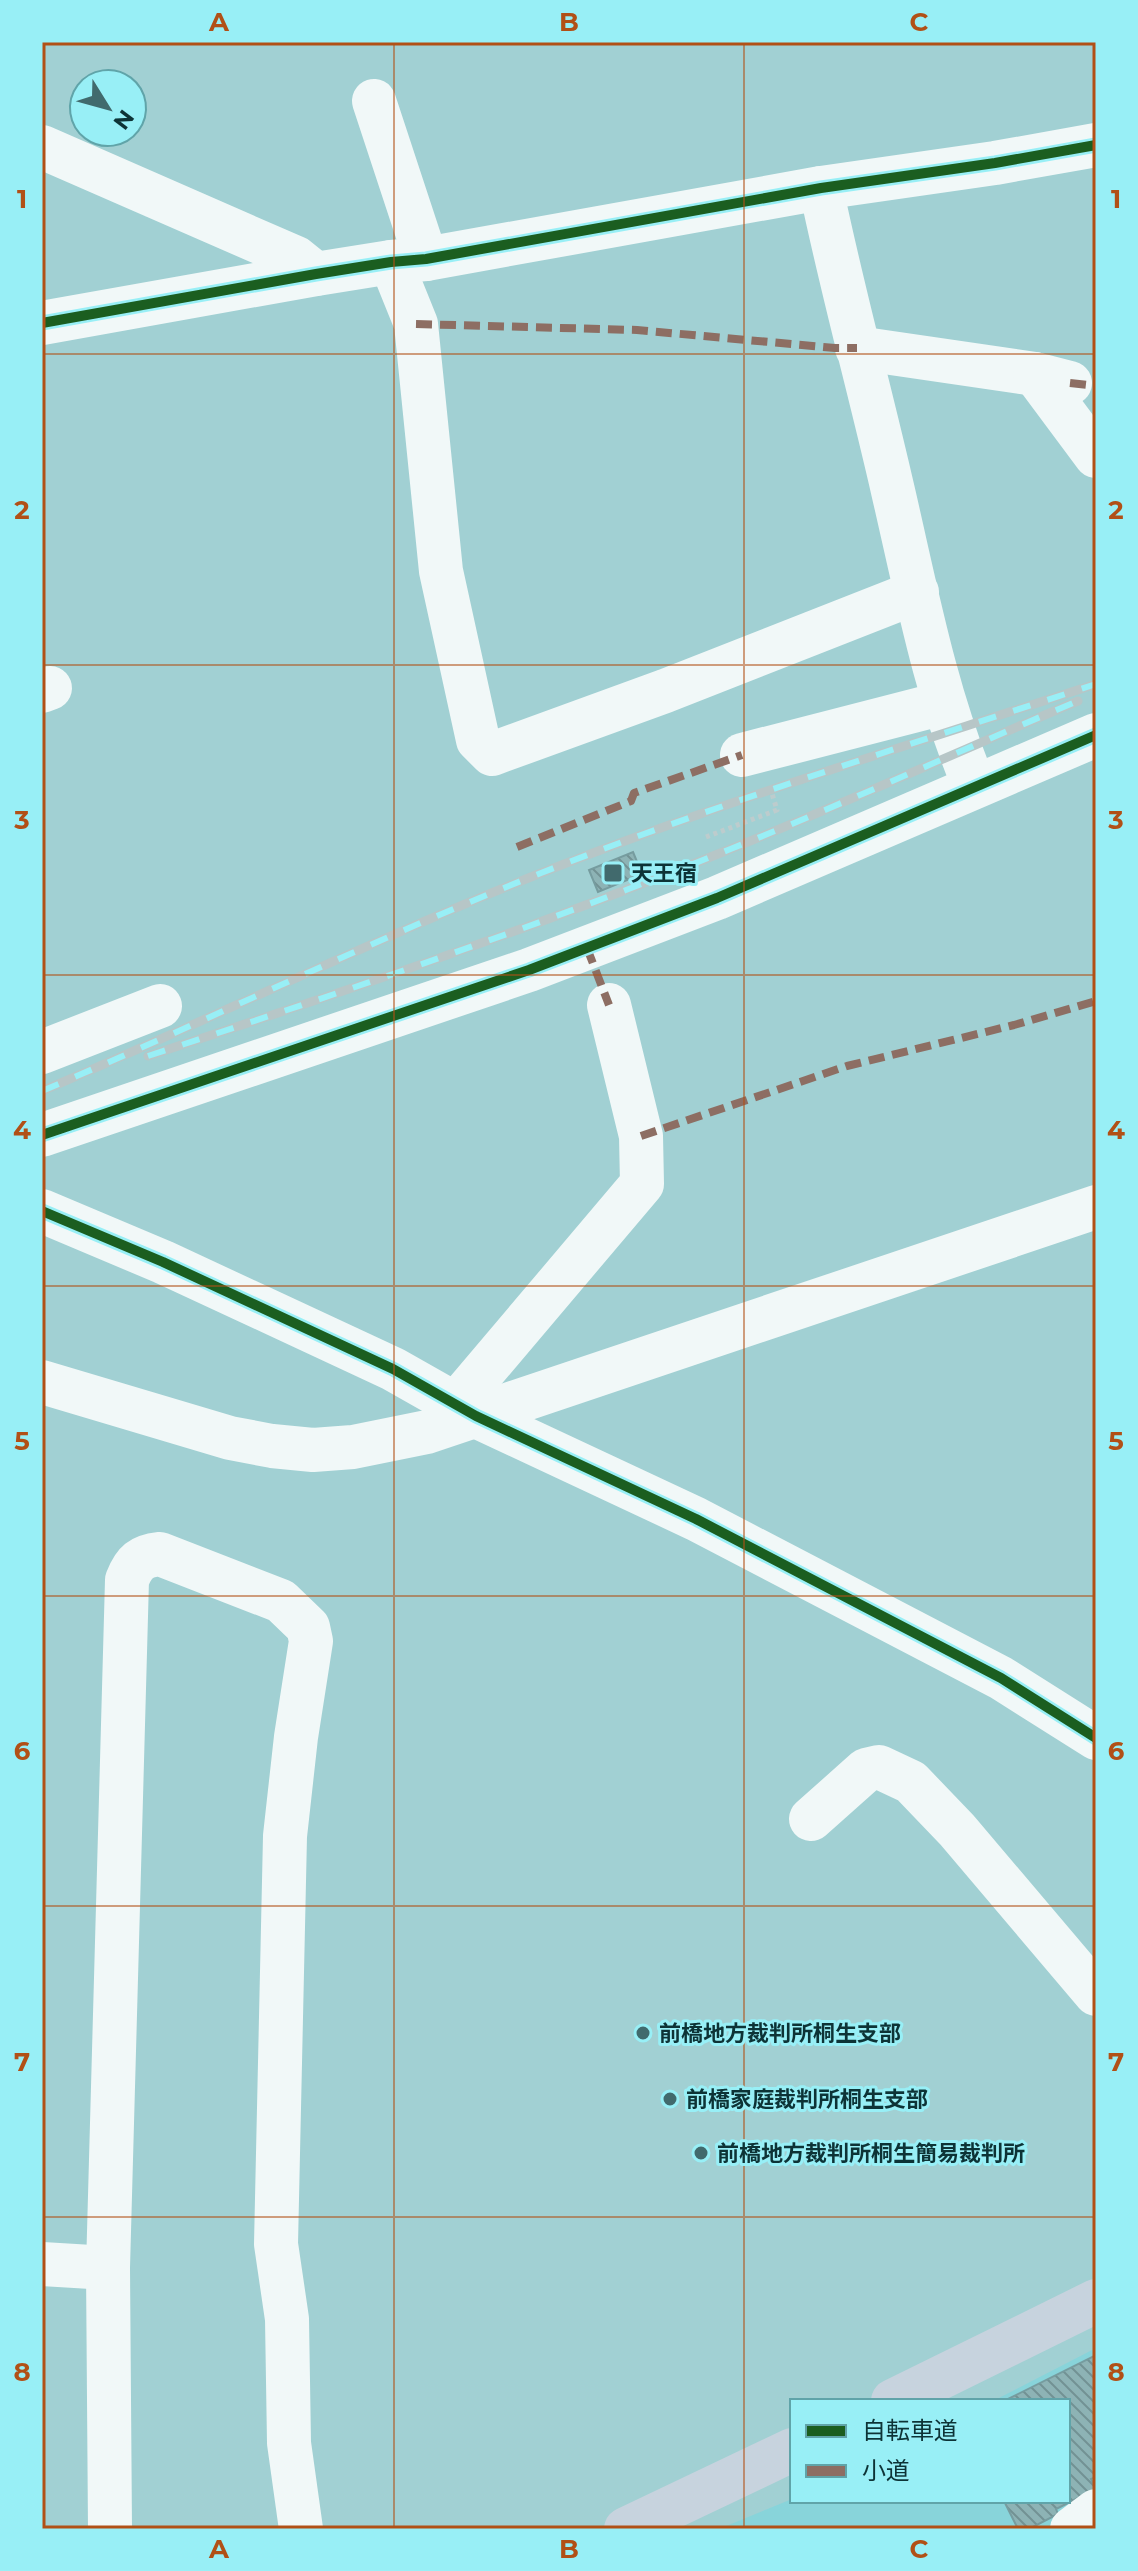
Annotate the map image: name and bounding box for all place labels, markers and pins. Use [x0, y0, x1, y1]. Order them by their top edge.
place label: 天王宿 [631, 860, 697, 887]
marker: 天王宿 [602, 862, 624, 884]
place label: 前橋地方裁判所桐生支部 [659, 2020, 901, 2047]
marker: 前橋地方裁判所桐生支部 [634, 2024, 652, 2042]
place label: 前橋家庭裁判所桐生支部 [686, 2086, 928, 2113]
marker: 前橋家庭裁判所桐生支部 [661, 2090, 679, 2108]
place label: 前橋地方裁判所桐生簡易裁判所 [717, 2140, 1025, 2167]
marker: 前橋地方裁判所桐生簡易裁判所 [692, 2144, 710, 2162]

